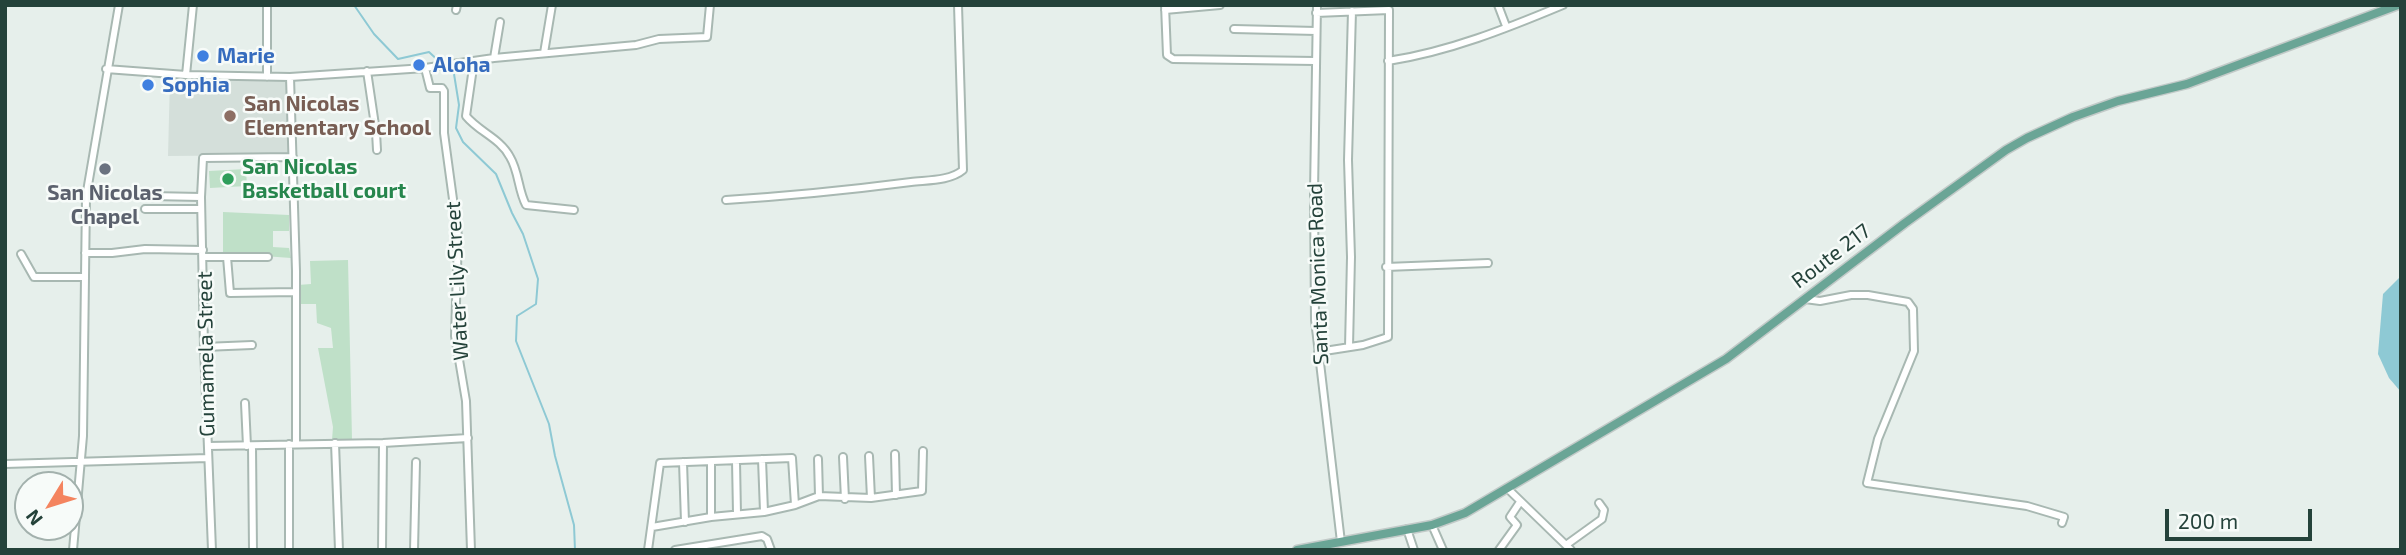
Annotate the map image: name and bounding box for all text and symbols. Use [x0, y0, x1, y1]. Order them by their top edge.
place label: Marie [217, 43, 275, 69]
marker: Marie [195, 48, 211, 64]
place label: Aloha [433, 52, 491, 78]
marker: Aloha [411, 57, 427, 73]
place label: Sophia [162, 72, 230, 98]
marker: Sophia [140, 77, 156, 93]
place label: San Nicolas Elementary School [244, 91, 431, 141]
marker: San Nicolas Elementary School [222, 108, 238, 124]
place label: San Nicolas Basketball court [242, 154, 406, 204]
marker: San Nicolas Chapel [97, 161, 113, 177]
marker: San Nicolas Basketball court [220, 171, 236, 187]
place label: San Nicolas Chapel [47, 180, 163, 230]
street label: Santa Monica Road [1302, 182, 1334, 366]
street label: Water Lily Street [440, 201, 474, 361]
street label: Route 217 [1787, 218, 1875, 294]
street label: Gumamela Street [192, 271, 220, 437]
north arrow [14, 471, 84, 541]
scale bar [2168, 496, 2315, 540]
text: N [20, 506, 47, 530]
text: 200 m [2178, 508, 2238, 533]

